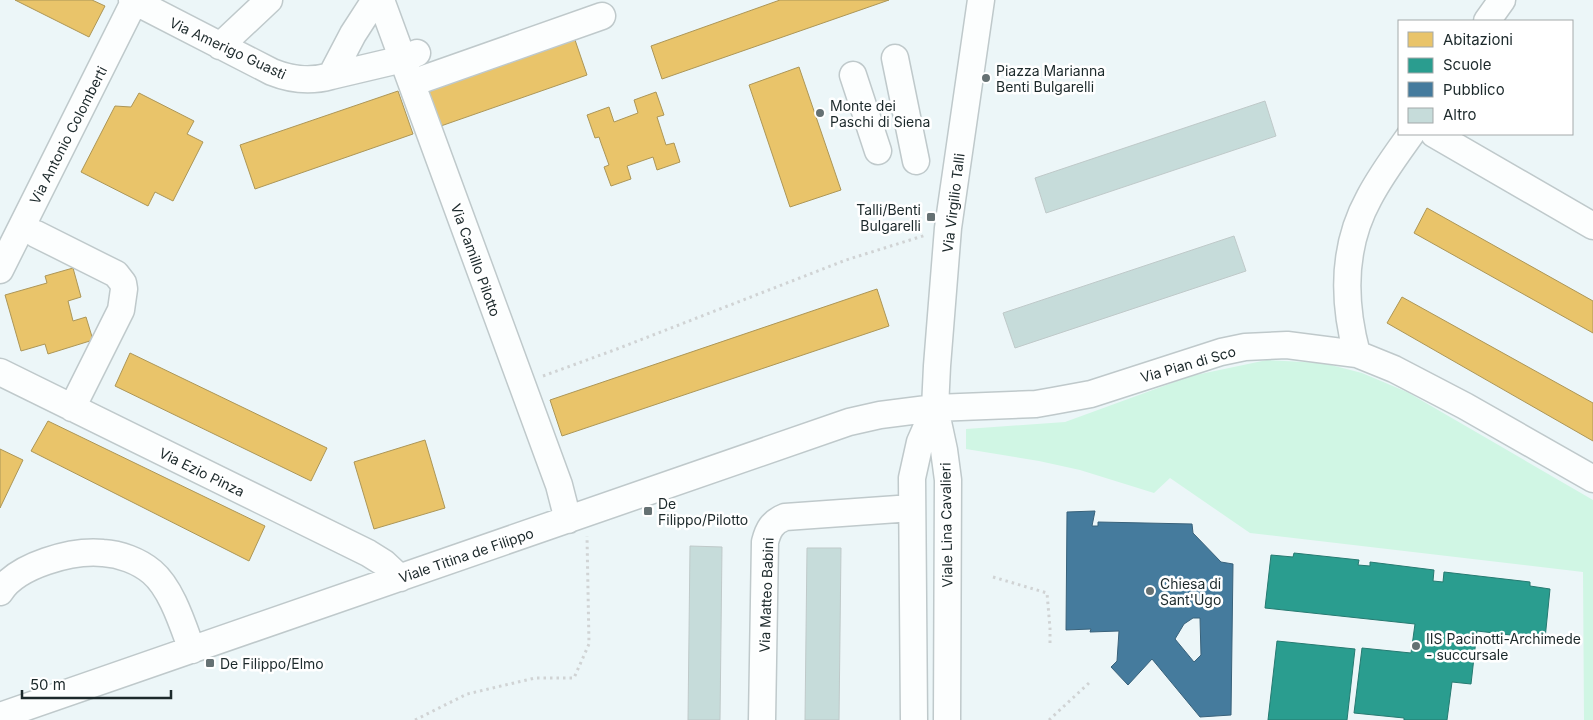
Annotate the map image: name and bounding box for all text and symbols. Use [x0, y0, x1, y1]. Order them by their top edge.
street label: Via Amerigo Guasti [167, 14, 289, 82]
legend [1398, 20, 1573, 135]
text: Abitazioni [1443, 30, 1513, 49]
text: Scuole [1443, 55, 1491, 74]
place label: Piazza Marianna Benti Bulgarelli [996, 62, 1105, 95]
street label: Via Antonio Colomberti [26, 63, 110, 207]
marker: Piazza Marianna Benti Bulgarelli [980, 72, 992, 84]
text: Pubblico [1443, 80, 1505, 99]
place label: Monte dei Paschi di Siena [830, 97, 930, 130]
text: Altro [1443, 105, 1477, 124]
marker: Monte dei Paschi di Siena [814, 107, 826, 119]
street label: Via Virgilio Talli [938, 152, 968, 254]
street label: Via Camillo Pilotto [448, 201, 504, 319]
place label: Talli/Benti Bulgarelli [856, 201, 921, 234]
marker: Talli/Benti Bulgarelli [925, 211, 937, 223]
street label: Via Pian di Sco [1138, 342, 1238, 386]
street label: Via Ezio Pinza [157, 444, 247, 500]
street label: Viale Lina Cavalieri [936, 462, 956, 588]
place label: De Filippo/Pilotto [658, 495, 748, 528]
marker: De Filippo/Pilotto [642, 505, 654, 517]
street label: Viale Titina de Filippo [396, 524, 536, 586]
street label: Via Matteo Babini [755, 537, 777, 653]
place label: Chiesa di Sant'Ugo [1160, 575, 1221, 608]
marker: Chiesa di Sant'Ugo [1144, 585, 1156, 597]
place label: IIS Pacinotti-Archimede - succursale [1426, 630, 1581, 663]
marker: IIS Pacinotti-Archimede - succursale [1410, 640, 1422, 652]
place label: De Filippo/Elmo [220, 655, 324, 672]
marker: De Filippo/Elmo [204, 657, 216, 669]
scale bar [22, 668, 171, 700]
text: 50 m [30, 675, 66, 694]

